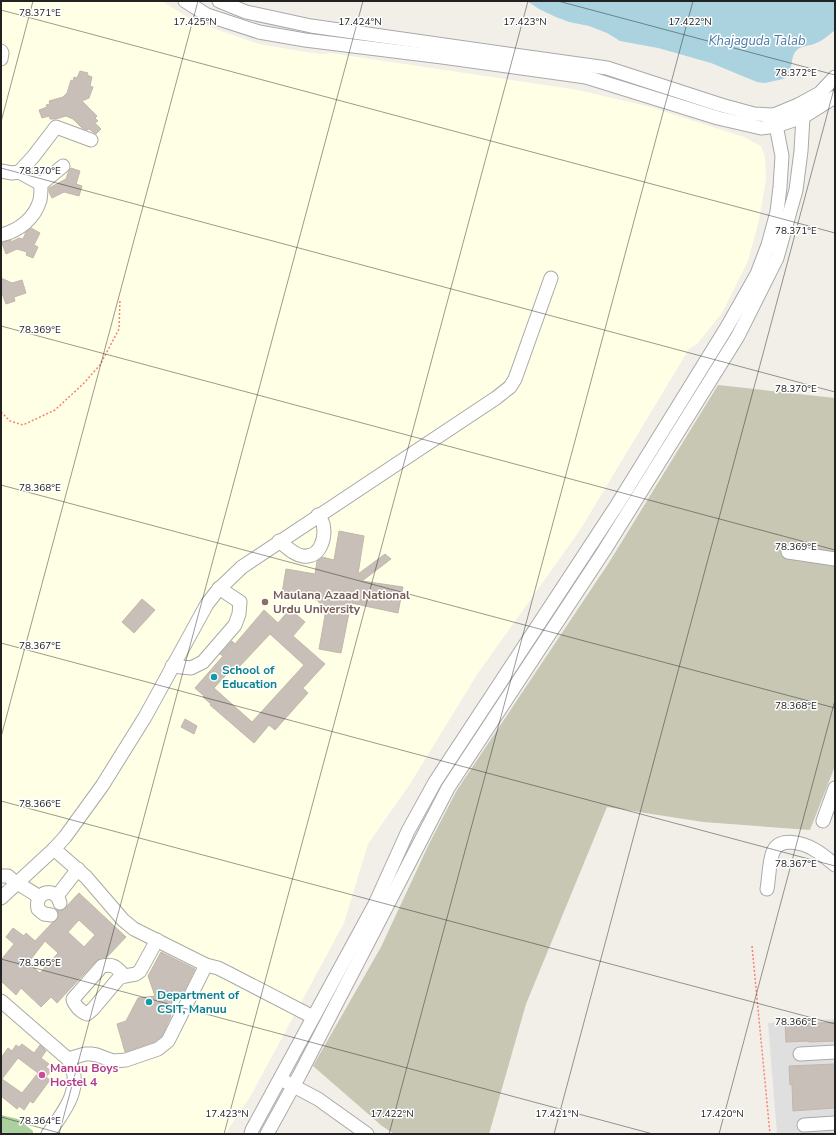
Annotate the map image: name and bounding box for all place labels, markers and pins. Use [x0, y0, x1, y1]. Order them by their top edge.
place label: Maulana Azaad National Urdu University [273, 587, 410, 617]
marker: Maulana Azaad National Urdu University [260, 597, 270, 607]
place label: School of Education [222, 662, 277, 692]
marker: School of Education [209, 672, 219, 682]
place label: Department of CSIT, Manuu [157, 987, 240, 1017]
marker: Department of CSIT, Manuu [144, 997, 154, 1007]
place label: Manuu Boys Hostel 4 [50, 1060, 118, 1090]
marker: Manuu Boys Hostel 4 [37, 1070, 47, 1080]

